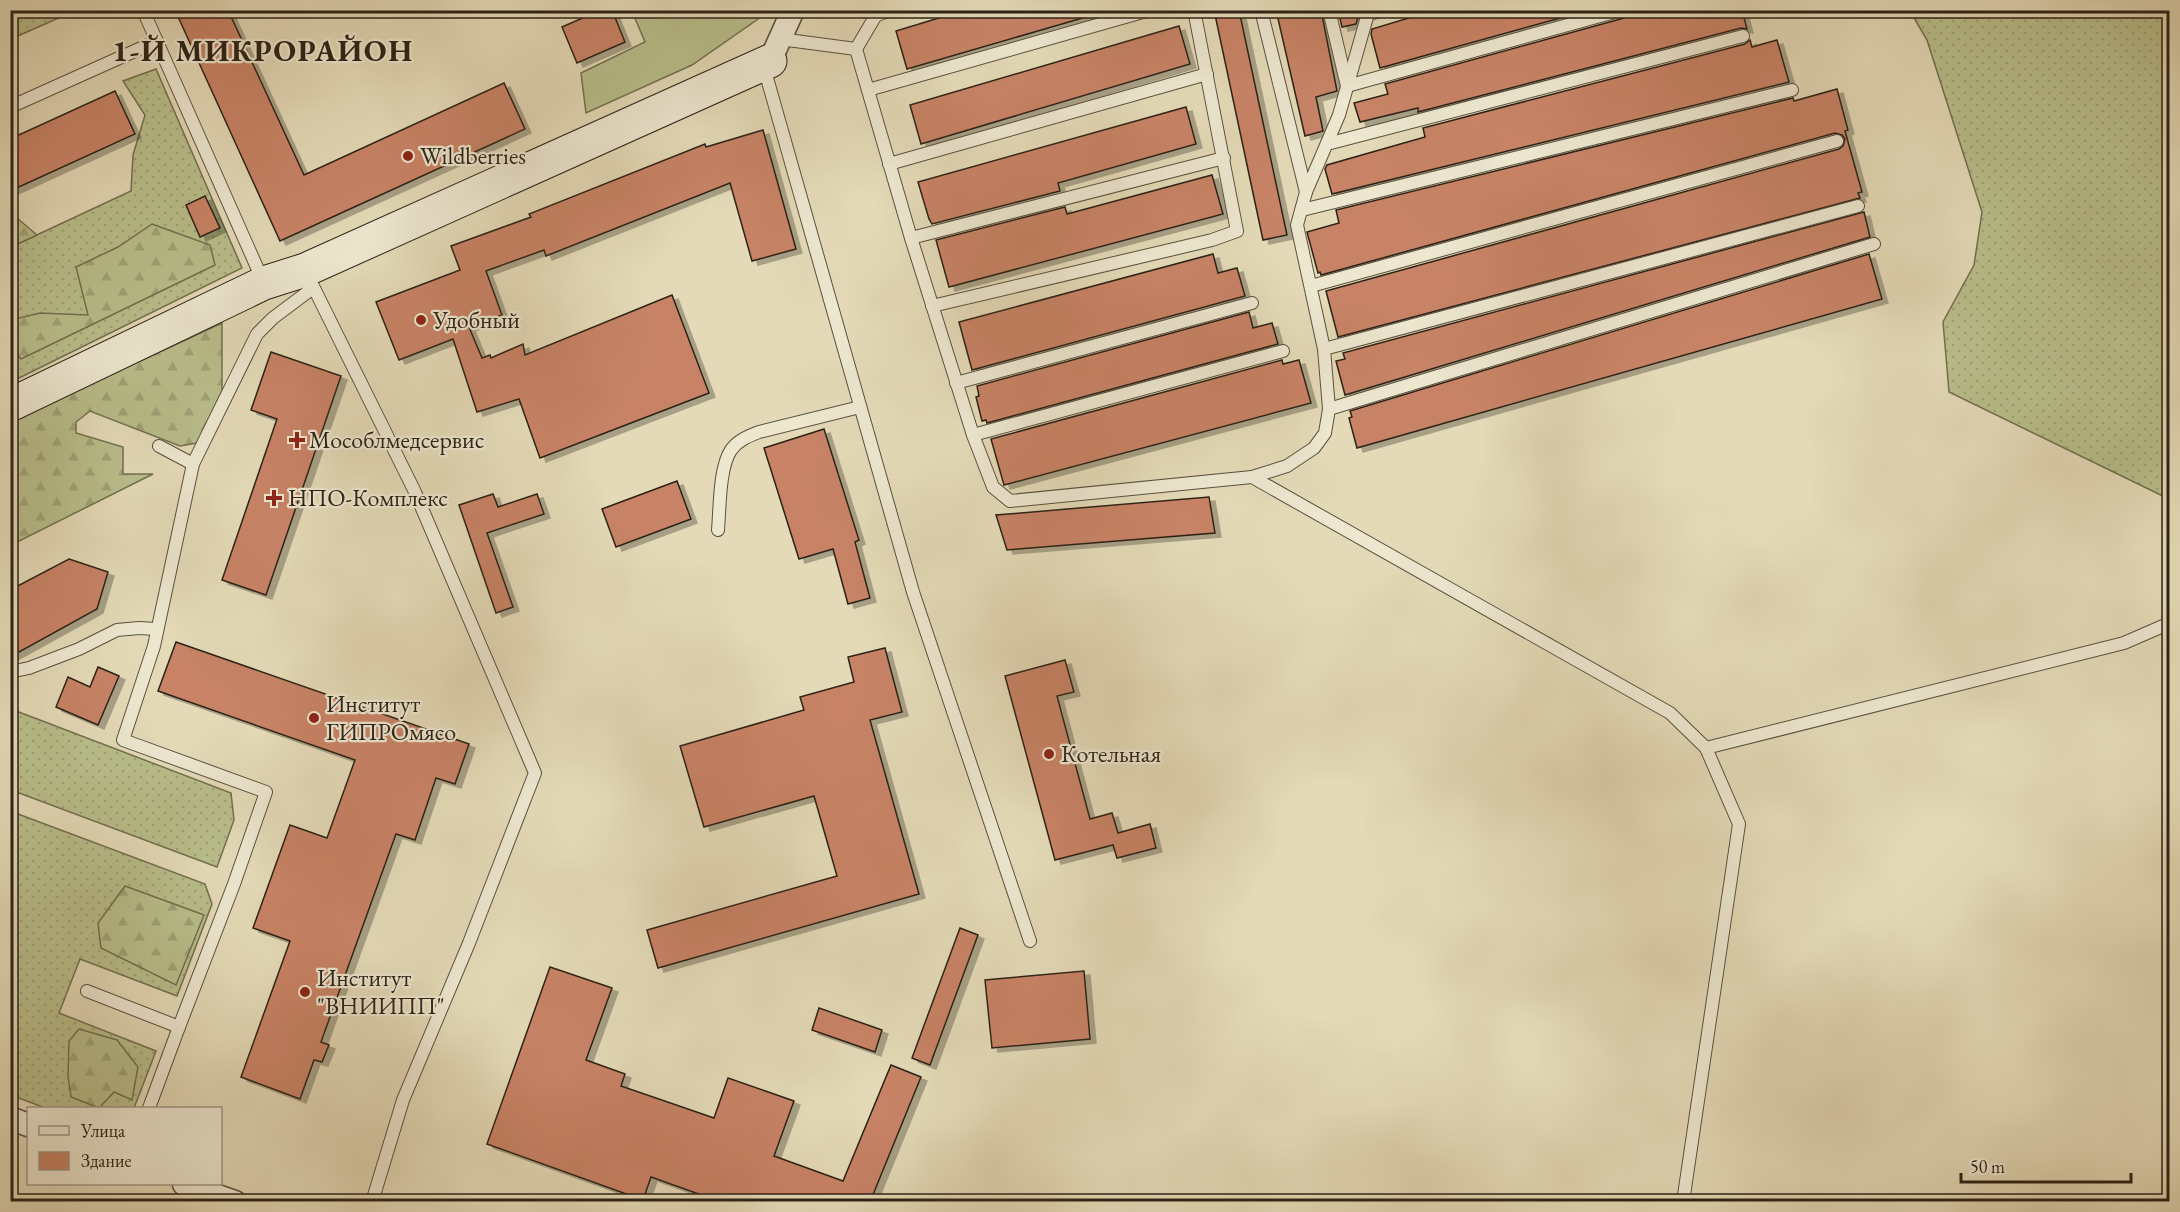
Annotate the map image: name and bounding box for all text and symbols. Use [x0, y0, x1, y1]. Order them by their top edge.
district label: 1-Й МИКРОРАЙОН [112, 31, 414, 70]
place label: Wildberries [420, 140, 526, 171]
marker: Wildberries [401, 149, 415, 163]
place label: Удобный [432, 304, 520, 335]
marker: Удобный [414, 313, 428, 327]
place label: Мособлмедсервис [309, 424, 485, 455]
marker: Мособлмедсервис [290, 433, 304, 447]
place label: НПО-Комплекс [288, 482, 448, 513]
marker: НПО-Комплекс [265, 489, 283, 507]
place label: Институт ГИПРОмясо [326, 688, 456, 747]
marker: Институт ГИПРОмясо [307, 711, 321, 725]
place label: Котельная [1061, 738, 1161, 769]
marker: Котельная [1042, 747, 1056, 761]
place label: Институт "ВНИИПП" [317, 962, 445, 1021]
marker: Институт "ВНИИПП" [298, 985, 312, 999]
legend [27, 1107, 222, 1185]
text: Улица [80, 1119, 126, 1142]
scale bar [1961, 1146, 2130, 1184]
text: Здание [81, 1149, 131, 1172]
text: 50 m [1970, 1155, 2005, 1178]

